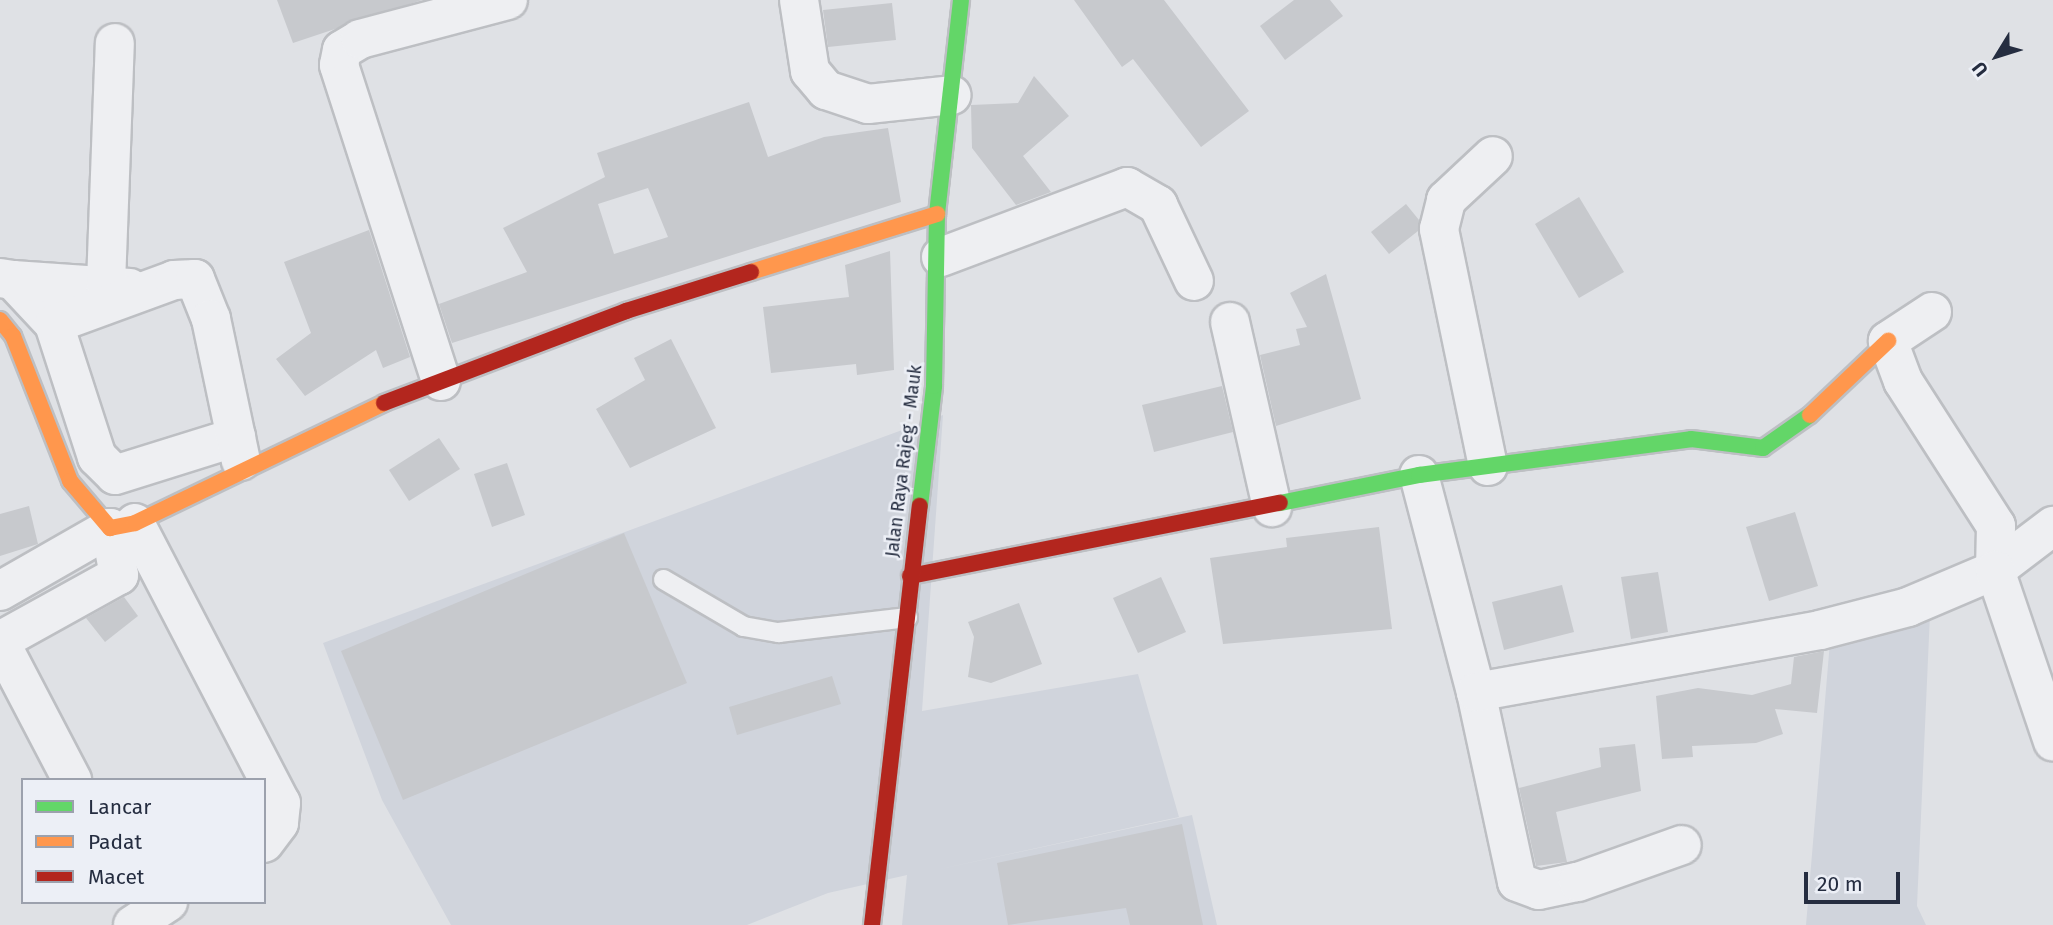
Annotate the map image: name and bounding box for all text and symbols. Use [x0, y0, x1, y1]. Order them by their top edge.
north arrow [1962, 21, 2032, 91]
text: U [1967, 57, 1993, 81]
street label: Jalan Raya Rajeg - Mauk [881, 364, 927, 558]
legend [21, 778, 266, 904]
text: Lancar [88, 794, 151, 820]
text: Padat [88, 829, 142, 855]
scale bar [1808, 858, 1904, 902]
text: Macet [88, 864, 144, 890]
text: 20 m [1817, 871, 1863, 897]

